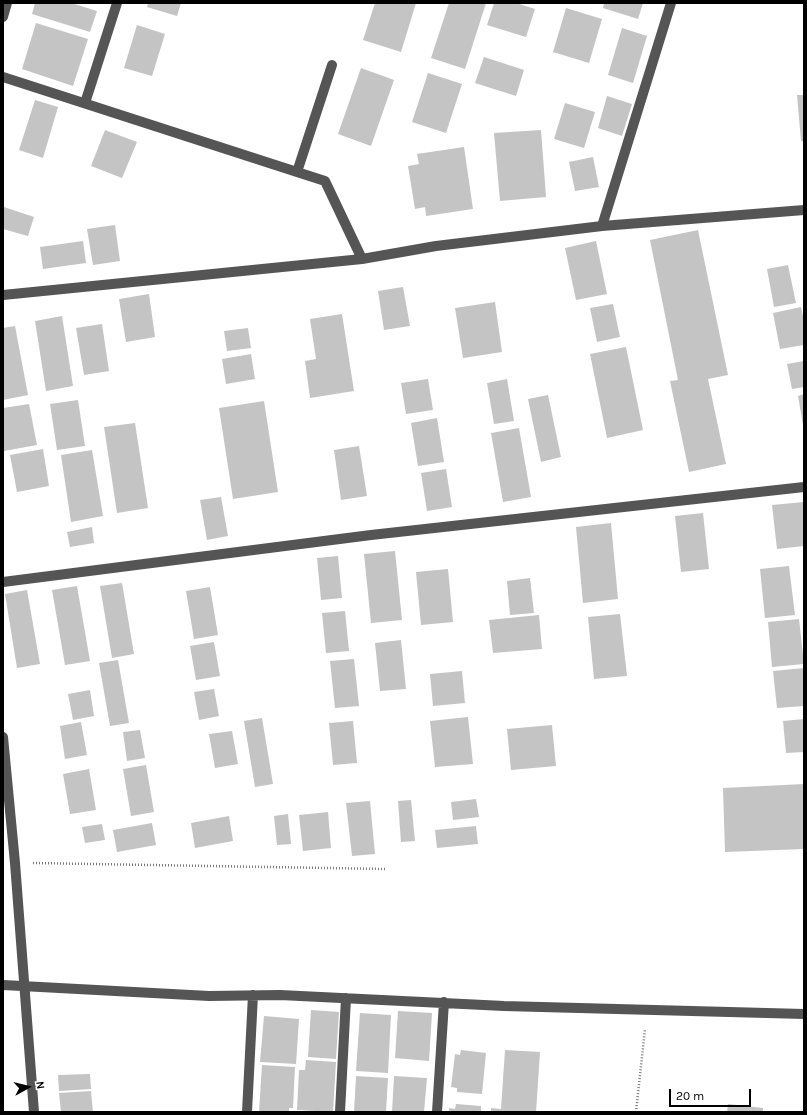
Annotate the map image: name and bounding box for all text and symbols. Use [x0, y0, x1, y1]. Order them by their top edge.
north arrow [8, 1067, 48, 1107]
text: N [33, 1080, 47, 1090]
scale bar [671, 1081, 753, 1107]
text: 20 m [676, 1089, 704, 1103]

